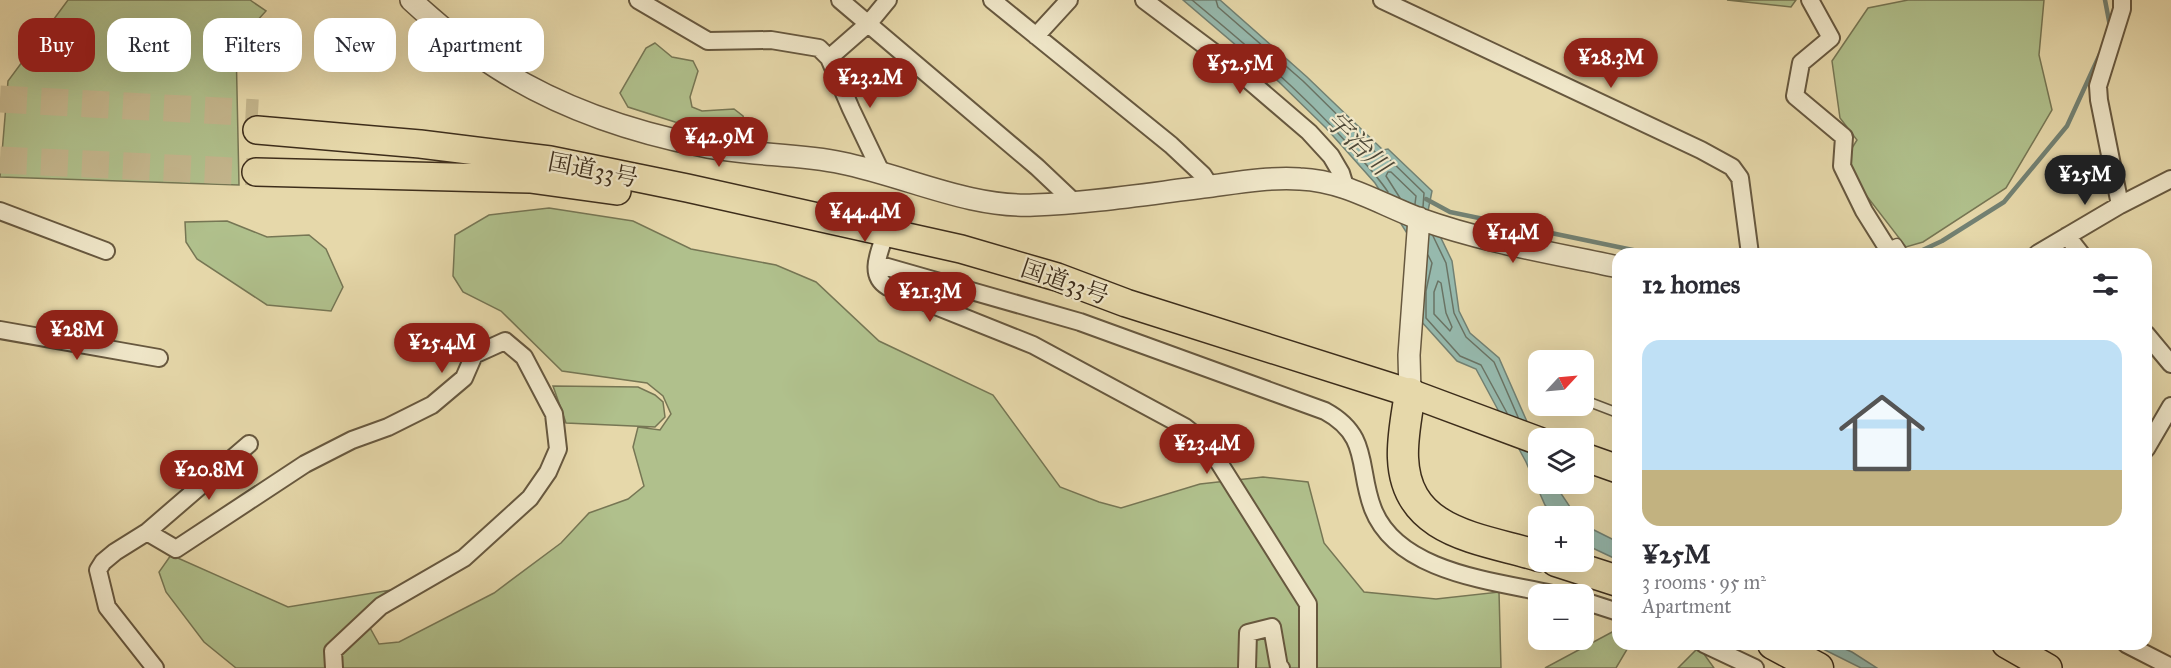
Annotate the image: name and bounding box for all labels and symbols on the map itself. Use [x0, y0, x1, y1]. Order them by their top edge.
pin: ¥28.3M [1562, 38, 1660, 89]
pin: ¥52.5M [1191, 44, 1289, 95]
pin: ¥23.2M [821, 58, 919, 109]
water label: 宇治川 [1319, 104, 1399, 184]
pin: ¥42.9M [670, 117, 768, 168]
street label: 国道33号 [545, 147, 641, 193]
pin: ¥25M [2049, 155, 2121, 206]
pin: ¥44.4M [816, 192, 914, 243]
pin: ¥14M [1477, 213, 1549, 264]
street label: 国道33号 [1017, 253, 1113, 311]
pin: ¥21.3M [881, 272, 979, 323]
pin: ¥28M [41, 310, 113, 361]
pin: ¥25.4M [393, 323, 491, 374]
north arrow [1528, 350, 1594, 416]
pin: ¥23.4M [1158, 424, 1256, 475]
pin: ¥20.8M [160, 450, 258, 501]

